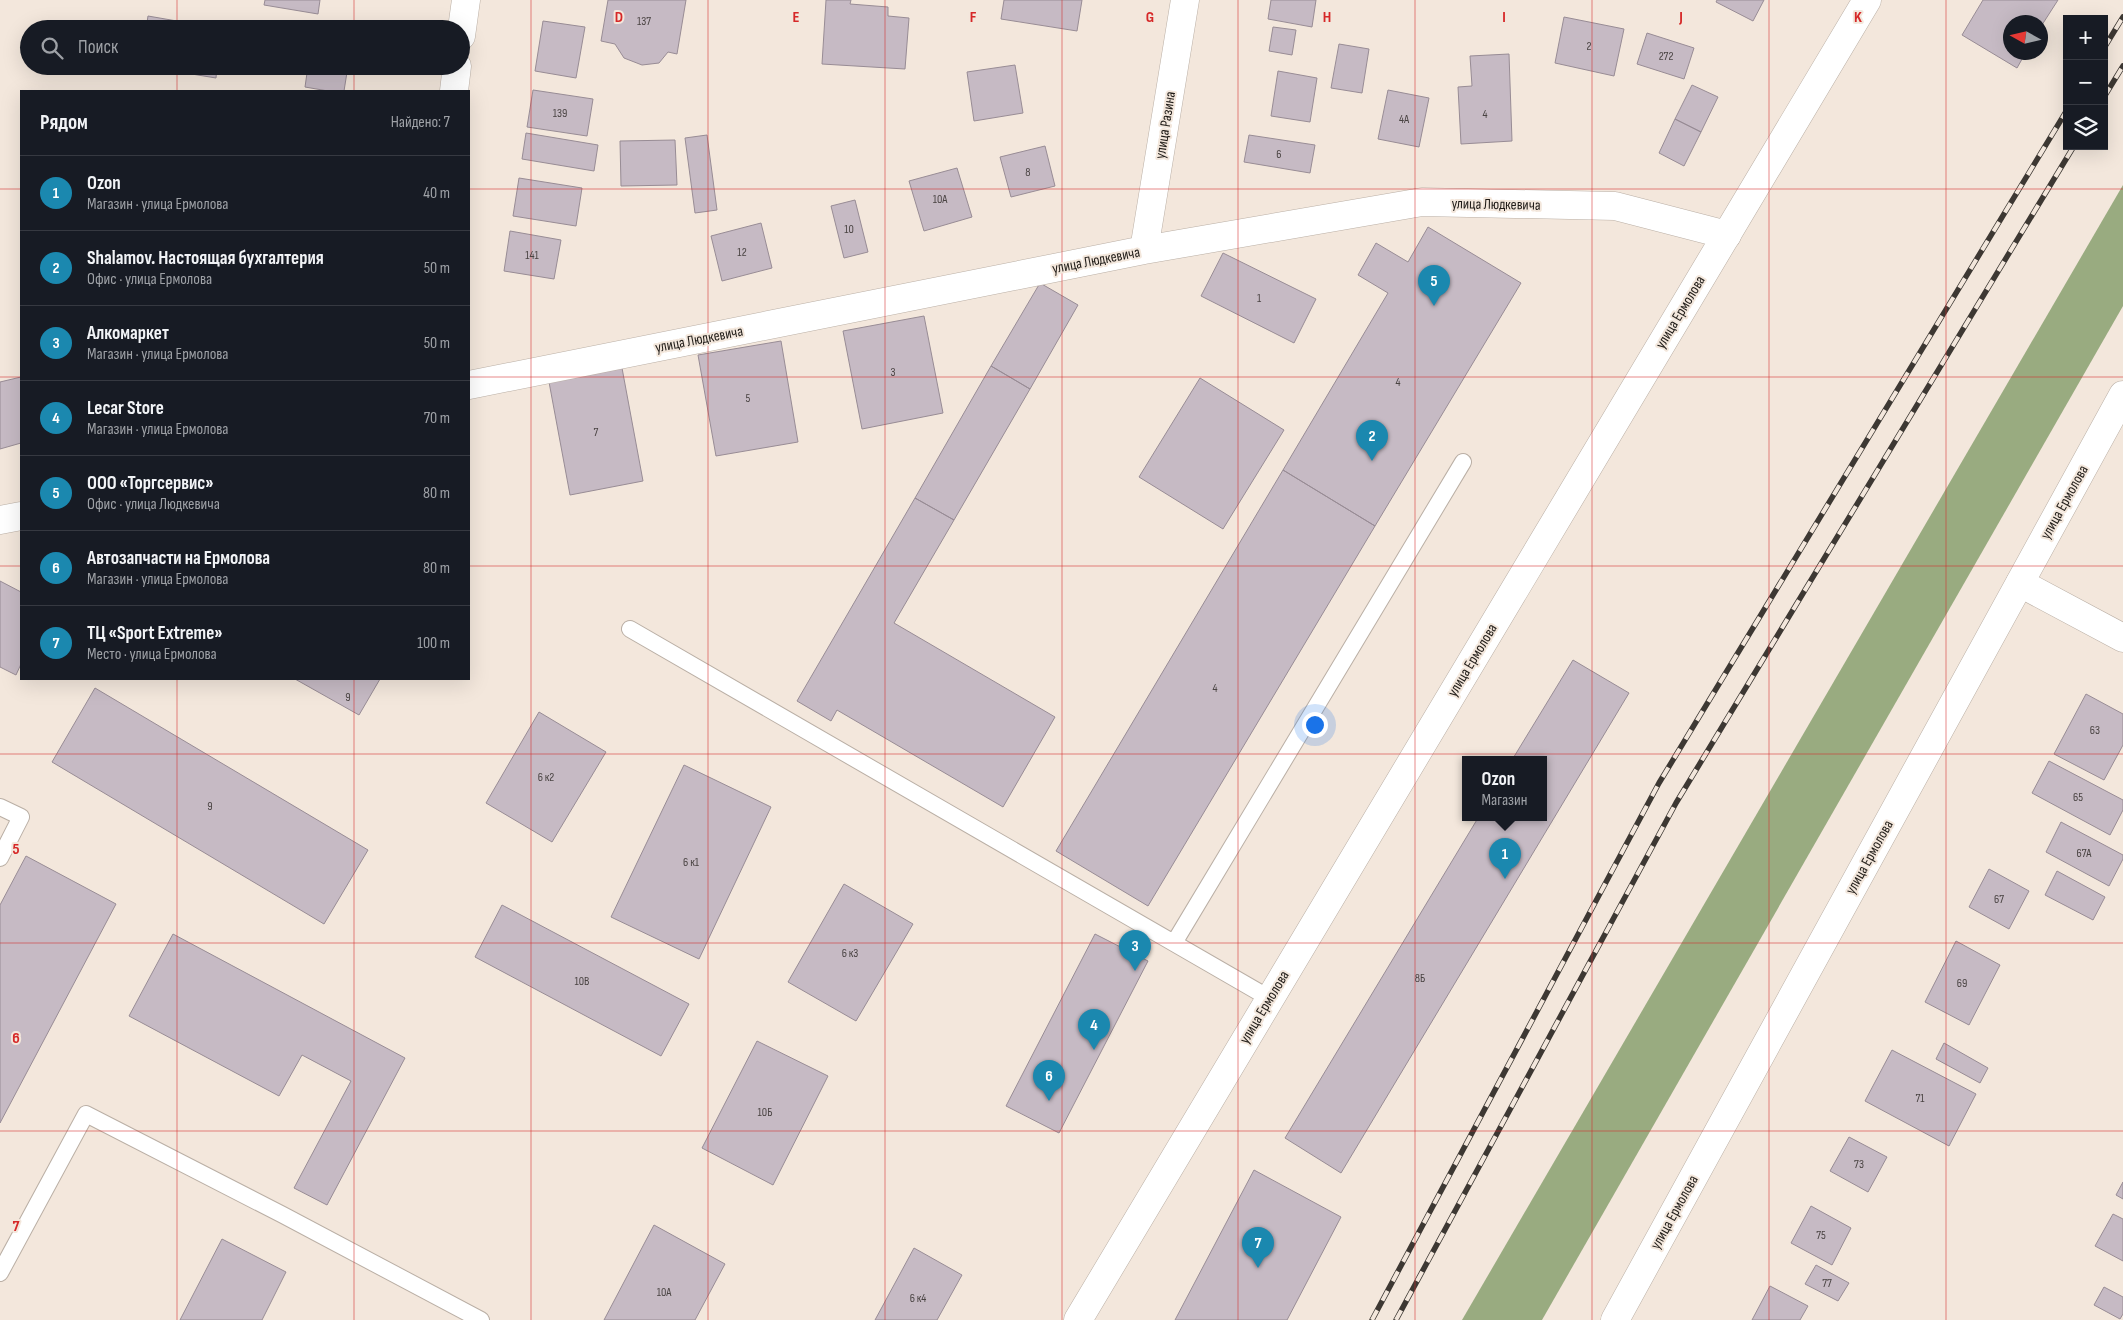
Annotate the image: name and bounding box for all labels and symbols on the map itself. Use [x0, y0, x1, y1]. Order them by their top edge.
text: D [615, 8, 623, 27]
text: E [793, 8, 800, 27]
text: F [970, 8, 977, 27]
text: G [1146, 8, 1154, 27]
text: H [1323, 8, 1331, 27]
text: I [1502, 8, 1506, 27]
text: J [1678, 8, 1683, 27]
text: K [1854, 8, 1862, 27]
house number: 137 [637, 14, 651, 29]
north arrow [2003, 15, 2048, 60]
house number: 2 [1587, 39, 1592, 54]
house number: 272 [1659, 49, 1673, 64]
street label: улица Разина [1151, 90, 1180, 160]
house number: 139 [553, 106, 567, 121]
house number: 4 [1482, 107, 1488, 122]
house number: 4А [1399, 112, 1410, 127]
house number: 6 [1276, 147, 1282, 162]
house number: 8 [1025, 165, 1031, 180]
house number: 10А [933, 192, 948, 207]
street label: улица Людкевича [1451, 194, 1541, 215]
house number: 10 [844, 222, 854, 237]
street label: улица Людкевича [1051, 243, 1142, 278]
house number: 12 [737, 245, 747, 260]
house number: 141 [525, 248, 540, 263]
pin: 5 [1418, 265, 1450, 306]
street label: улица Ермолова [1651, 272, 1710, 352]
house number: 1 [1257, 291, 1262, 306]
street label: улица Людкевича [654, 322, 745, 357]
house number: 3 [890, 365, 896, 380]
house number: 4 [1395, 375, 1401, 390]
house number: 5 [746, 391, 751, 406]
pin: 2 [1356, 420, 1388, 461]
house number: 7 [594, 425, 599, 440]
street label: улица Ермолова [2036, 462, 2093, 543]
street label: улица Ермолова [1443, 620, 1502, 700]
house number: 4 [1212, 681, 1218, 696]
house number: 9 [345, 690, 351, 705]
your location [1302, 712, 1328, 738]
house number: 63 [2090, 723, 2100, 738]
house number: 6 к2 [538, 770, 554, 785]
house number: 65 [2073, 790, 2083, 805]
house number: 9 [207, 799, 213, 814]
street label: улица Ермолова [1841, 817, 1898, 898]
pin: 1 [1489, 838, 1521, 879]
text: 5 [12, 840, 20, 859]
house number: 67А [2077, 846, 2092, 861]
house number: 6 к1 [683, 855, 700, 870]
house number: 67 [1994, 892, 2004, 907]
pin: 3 [1119, 930, 1151, 971]
house number: 6 к3 [842, 946, 858, 961]
street label: улица Ермолова [1235, 967, 1294, 1047]
house number: 8Б [1415, 971, 1425, 986]
house number: 10В [575, 974, 589, 989]
house number: 69 [1957, 976, 1967, 991]
pin: 4 [1078, 1009, 1110, 1050]
text: 6 [12, 1029, 20, 1048]
pin: 6 [1033, 1060, 1065, 1101]
house number: 71 [1915, 1091, 1925, 1106]
house number: 10Б [758, 1105, 772, 1120]
house number: 73 [1854, 1157, 1864, 1172]
street label: улица Ермолова [1646, 1172, 1703, 1253]
text: 7 [13, 1217, 20, 1236]
pin: 7 [1242, 1227, 1274, 1268]
house number: 75 [1816, 1228, 1826, 1243]
house number: 77 [1822, 1276, 1832, 1291]
house number: 10А [657, 1285, 672, 1300]
house number: 6 к4 [910, 1291, 926, 1306]

